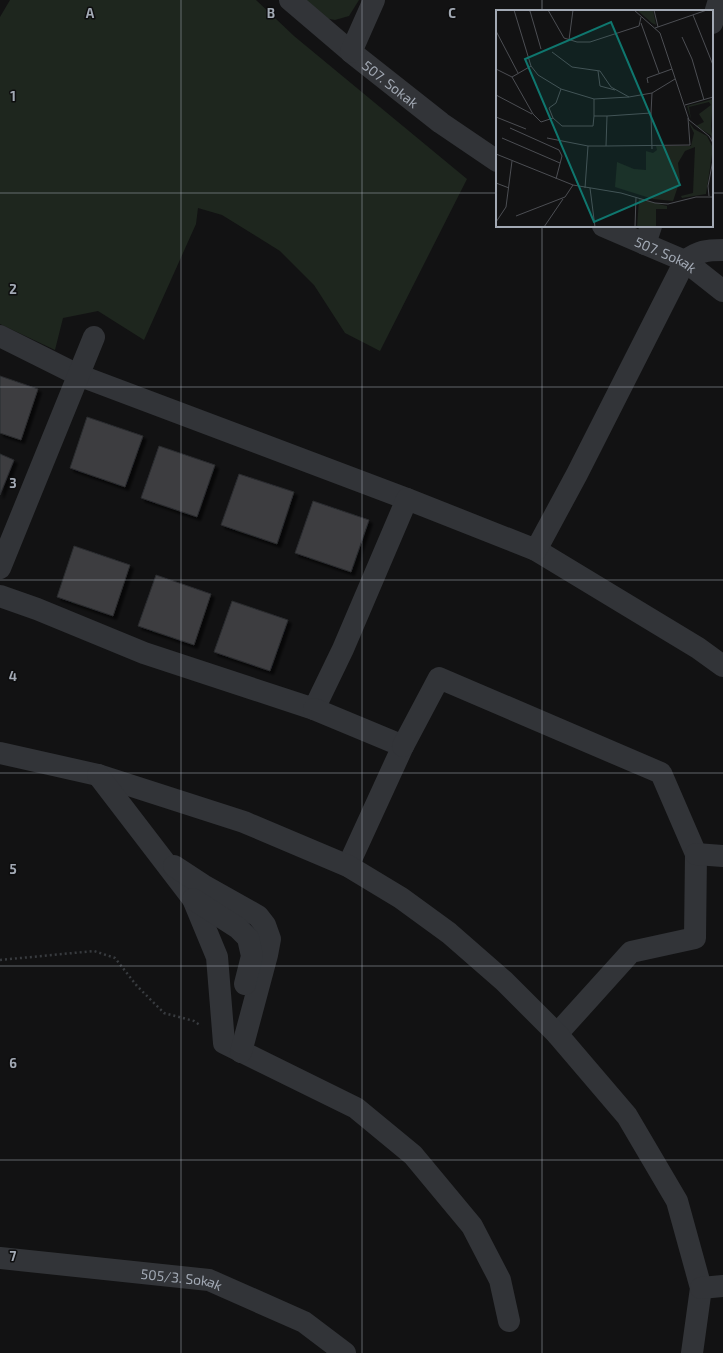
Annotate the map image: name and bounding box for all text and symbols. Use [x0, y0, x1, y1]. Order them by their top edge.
text: A [86, 5, 95, 21]
text: B [267, 5, 275, 21]
text: C [448, 5, 456, 21]
inset map [496, 10, 713, 227]
street label: 507. Sokak [359, 56, 422, 111]
text: 1 [10, 88, 16, 104]
street label: 507. Sokak [632, 232, 701, 276]
text: 2 [9, 281, 17, 297]
text: 3 [9, 475, 17, 491]
text: 4 [9, 668, 17, 684]
text: 5 [9, 861, 17, 877]
text: 6 [9, 1055, 17, 1071]
text: 7 [10, 1248, 17, 1264]
street label: 505/3. Sokak [140, 1264, 225, 1294]

